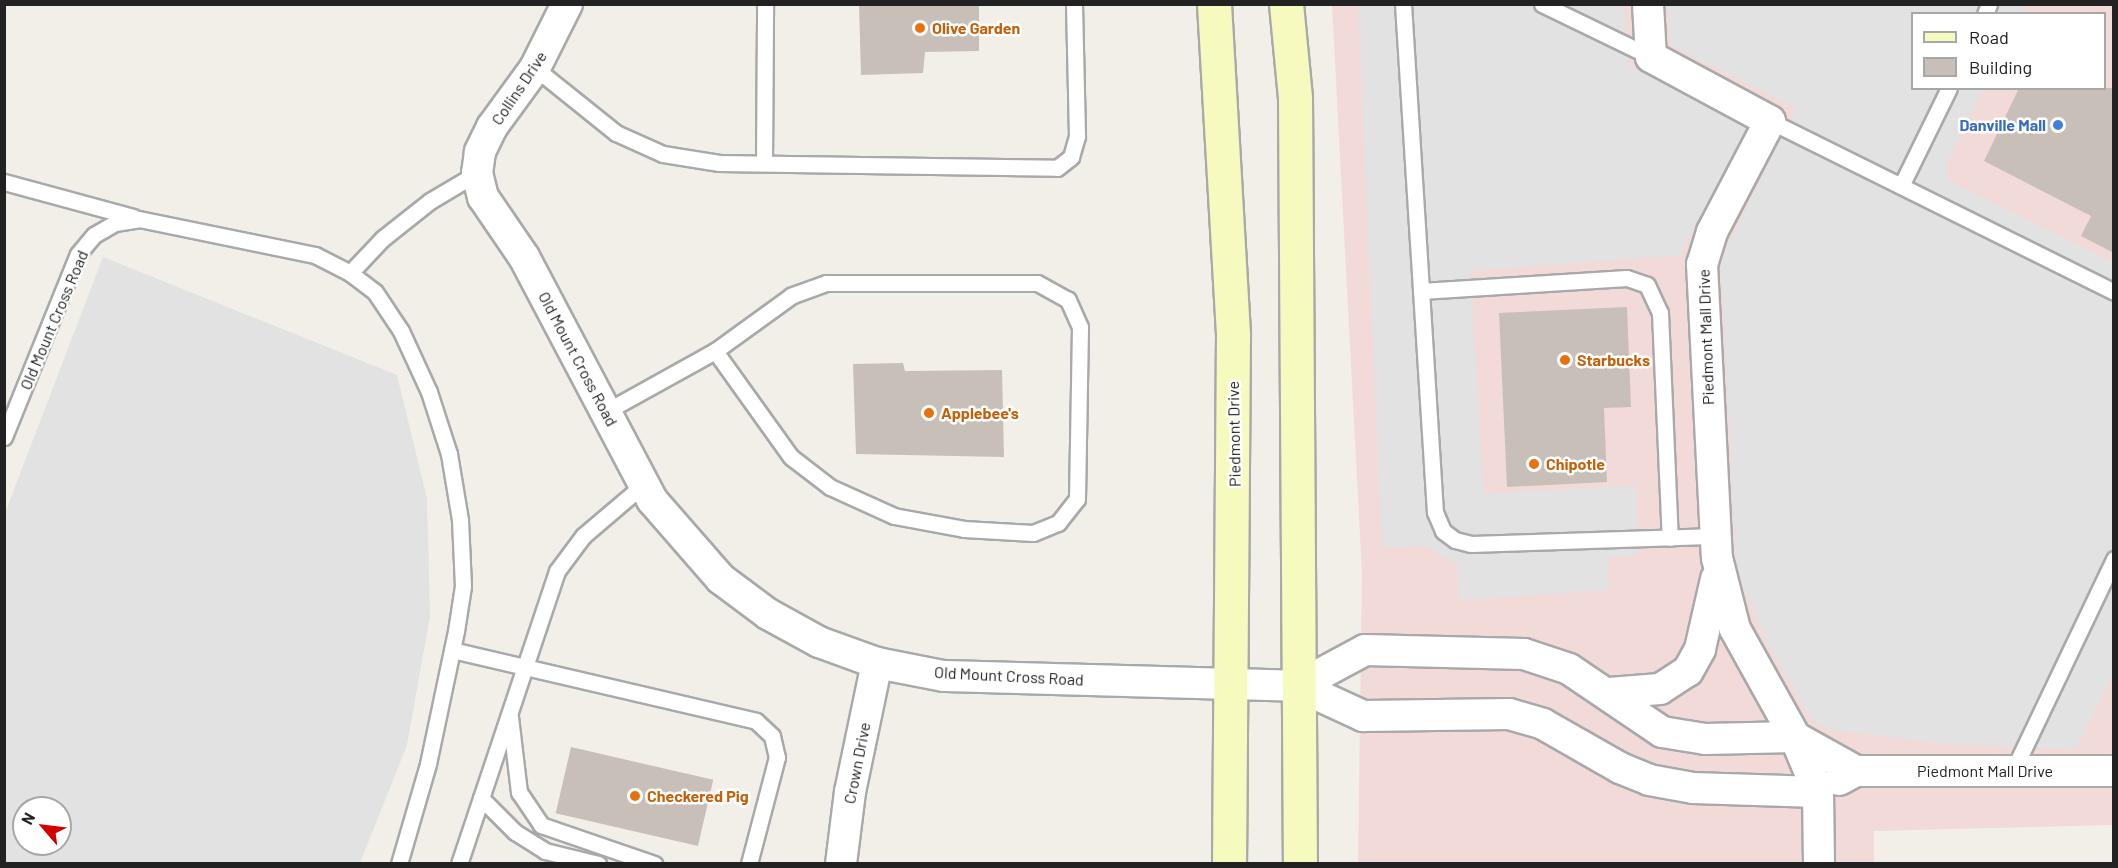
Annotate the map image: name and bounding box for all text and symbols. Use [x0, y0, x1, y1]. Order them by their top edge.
legend [1911, 12, 2106, 90]
place label: Olive Garden [932, 18, 1020, 38]
marker: Olive Garden [913, 21, 927, 35]
text: Road [1969, 26, 2009, 48]
street label: Collins Drive [487, 47, 551, 129]
text: Building [1969, 56, 2032, 78]
place label: Danville Mall [1959, 115, 2046, 135]
marker: Danville Mall [2051, 118, 2065, 132]
street label: Old Mount Cross Road [16, 247, 92, 393]
street label: Piedmont Mall Drive [1694, 269, 1718, 405]
street label: Old Mount Cross Road [534, 288, 622, 430]
place label: Starbucks [1577, 350, 1650, 370]
marker: Starbucks [1558, 353, 1572, 367]
street label: Piedmont Drive [1223, 381, 1245, 487]
place label: Applebee's [941, 403, 1019, 423]
marker: Applebee's [922, 406, 936, 420]
place label: Chipotle [1546, 454, 1605, 474]
marker: Chipotle [1527, 457, 1541, 471]
street label: Old Mount Cross Road [934, 662, 1084, 690]
street label: Crown Drive [840, 720, 874, 806]
street label: Piedmont Mall Drive [1917, 761, 2053, 781]
place label: Checkered Pig [647, 786, 749, 806]
marker: Checkered Pig [628, 789, 642, 803]
north arrow [12, 796, 72, 856]
text: N [17, 809, 38, 827]

